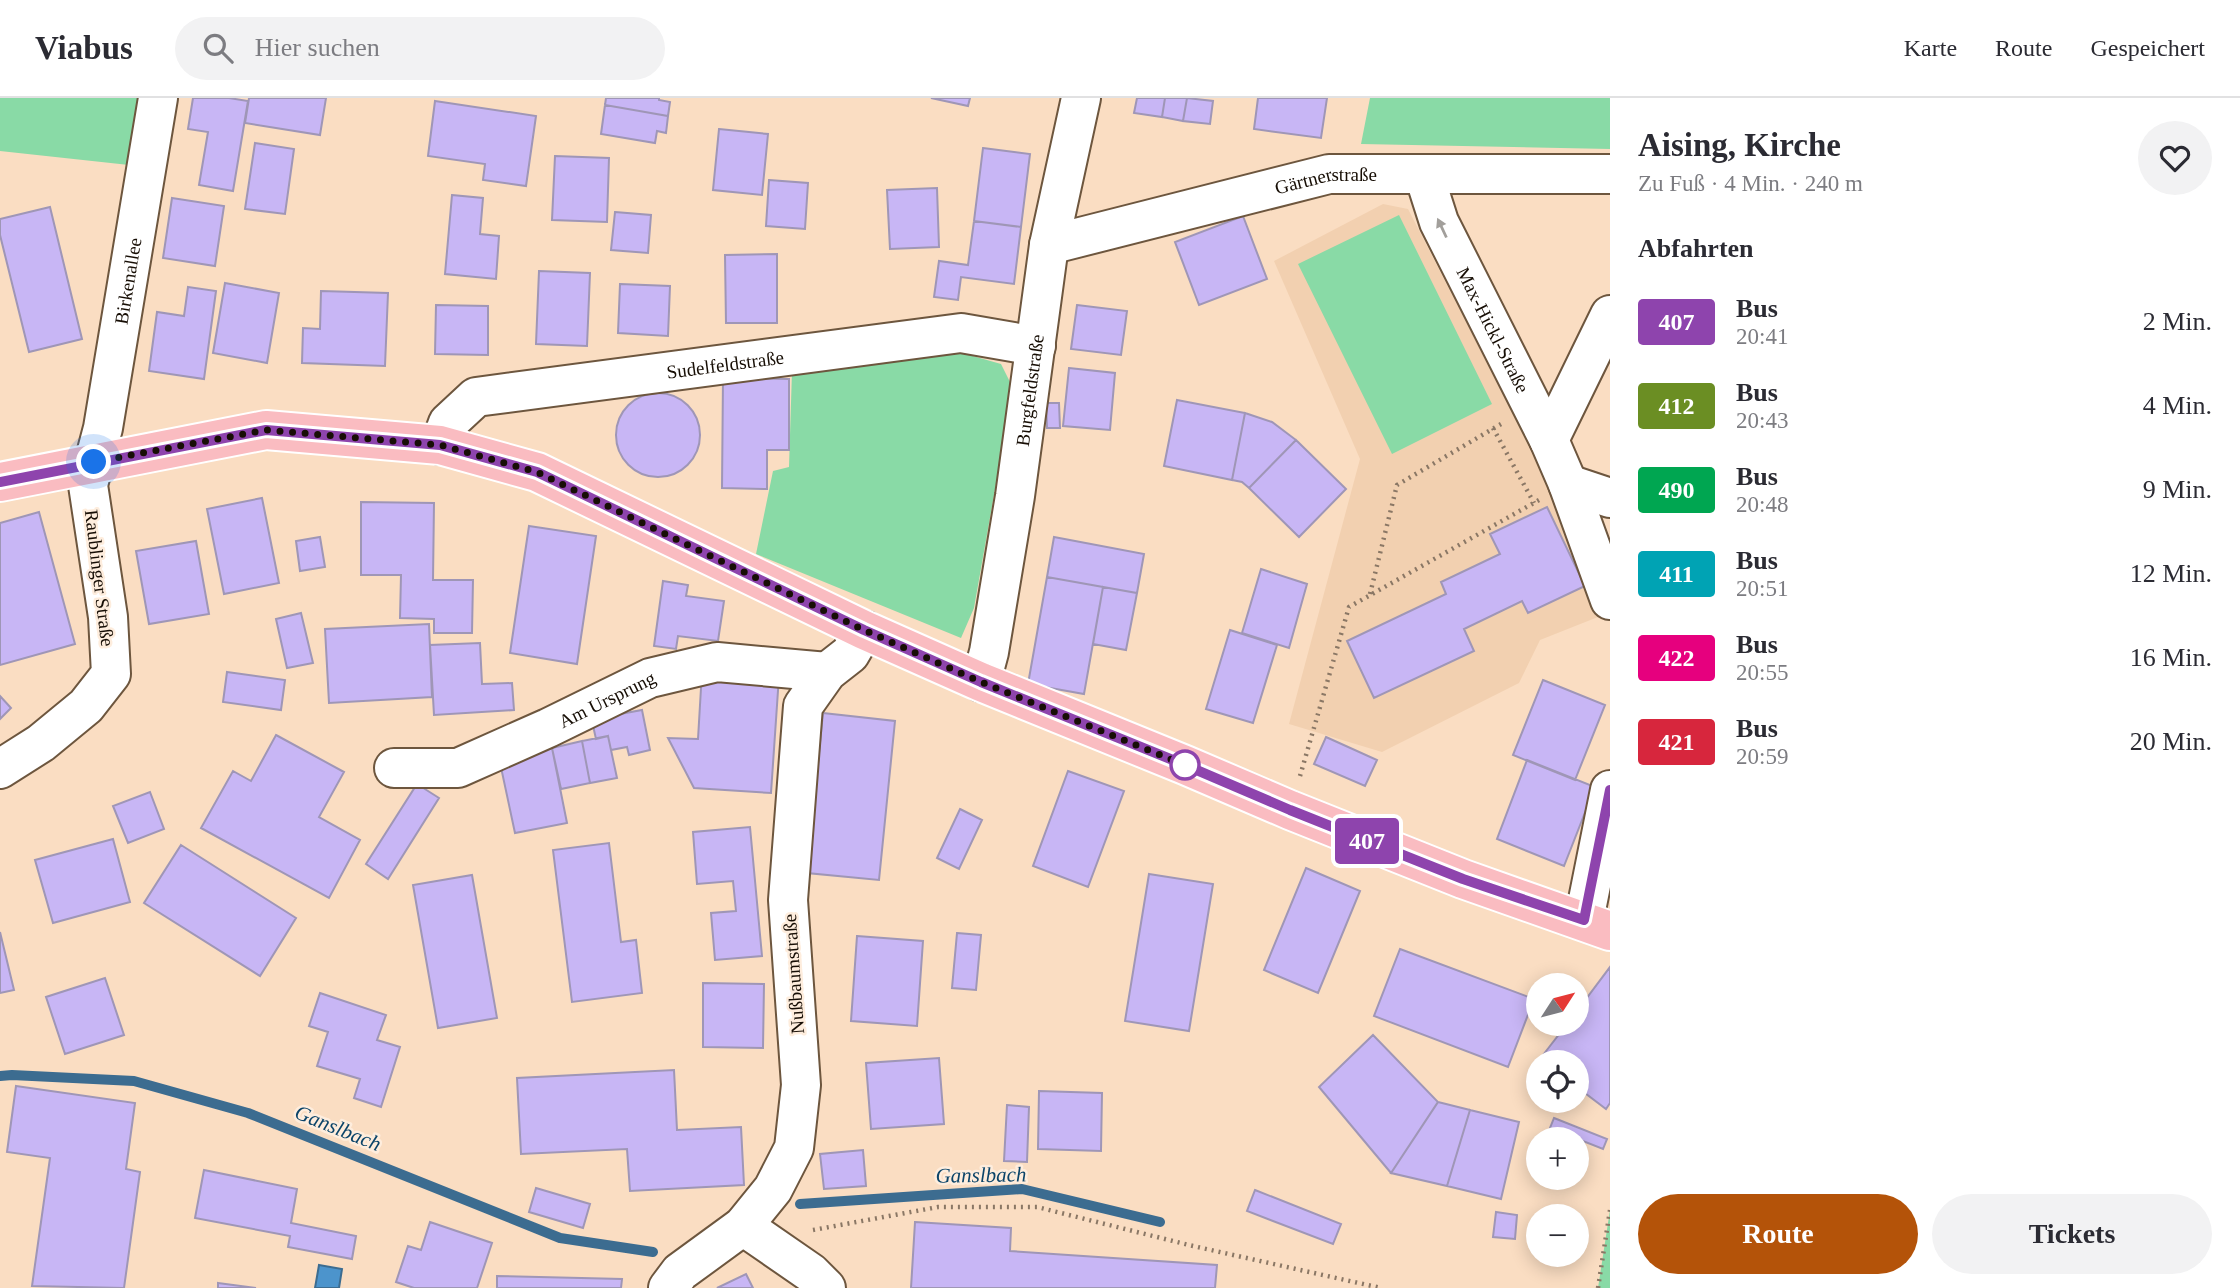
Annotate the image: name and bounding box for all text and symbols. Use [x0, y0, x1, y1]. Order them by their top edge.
search box [175, 17, 665, 80]
icon: search [199, 29, 237, 67]
text: Viabus [35, 30, 133, 66]
text: Hier suchen [255, 33, 380, 62]
text: Karte [1904, 35, 1957, 61]
text: Route [1995, 35, 2052, 61]
text: Gespeichert [2090, 35, 2205, 61]
button: heart [2138, 121, 2212, 195]
text: Aising, Kirche [1638, 127, 1841, 163]
street label: Gärtnerstraße [1273, 164, 1377, 198]
text: Zu Fuß · 4 Min. · 240 m [1638, 171, 1863, 196]
one-way arrow [1437, 218, 1448, 238]
text: Abfahrten [1638, 234, 1754, 263]
street label: Birkenallee [110, 236, 146, 326]
street label: Max-Hickl-Straße [1452, 263, 1533, 396]
text: Bus [1736, 294, 1778, 323]
text: 2 Min. [2143, 307, 2212, 336]
text: 407 [1659, 309, 1695, 335]
text: 20:41 [1736, 324, 1788, 349]
street label: Burgfeldstraße [1012, 333, 1048, 447]
street label: Sudelfeldstraße [665, 346, 785, 383]
text: Bus [1736, 378, 1778, 407]
text: 4 Min. [2143, 391, 2212, 420]
text: 412 [1659, 393, 1695, 419]
text: 20:43 [1736, 408, 1788, 433]
your location [76, 444, 111, 479]
text: Bus [1736, 462, 1778, 491]
text: 9 Min. [2143, 475, 2212, 504]
text: 490 [1659, 477, 1695, 503]
text: 20:48 [1736, 492, 1788, 517]
street label: Raublinger Straße [81, 508, 118, 648]
text: Bus [1736, 546, 1778, 575]
text: 12 Min. [2130, 559, 2212, 588]
text: 411 [1659, 561, 1694, 587]
text: 20:51 [1736, 576, 1788, 601]
text: Bus [1736, 630, 1778, 659]
text: 16 Min. [2130, 643, 2212, 672]
text: 422 [1659, 645, 1695, 671]
text: 20:55 [1736, 660, 1788, 685]
street label: Am Ursprung [555, 667, 659, 732]
text: Bus [1736, 714, 1778, 743]
text: 20 Min. [2130, 727, 2212, 756]
text: 421 [1659, 729, 1695, 755]
text: 20:59 [1736, 744, 1788, 769]
unlabelled marker [1170, 750, 1200, 780]
line badge: 407 [1327, 818, 1407, 864]
text: 407 [1349, 828, 1385, 854]
street label: Nußbaumstraße [779, 913, 808, 1035]
north arrow [1526, 973, 1589, 1036]
map controls [1526, 973, 1589, 1267]
button: locate [1526, 1050, 1589, 1113]
water label: Ganslbach [291, 1100, 385, 1156]
button: + [1526, 1127, 1589, 1190]
water label: Ganslbach [935, 1162, 1027, 1188]
button: Route [1638, 1194, 1918, 1274]
button: Tickets [1932, 1194, 2212, 1274]
button: − [1526, 1204, 1589, 1267]

